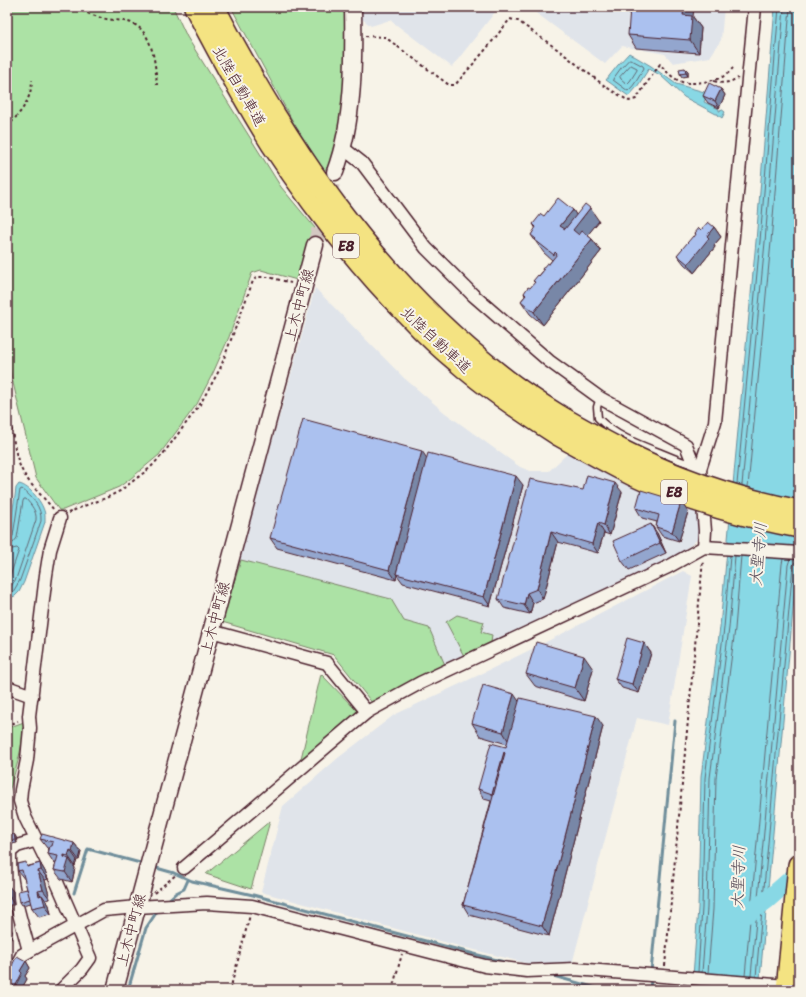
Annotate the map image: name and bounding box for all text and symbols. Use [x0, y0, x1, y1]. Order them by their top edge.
street label: 北陸自動車道 [205, 41, 273, 131]
road number: E8 [333, 234, 359, 258]
street label: 上木中町線 [277, 265, 321, 345]
street label: 北陸自動車道 [394, 300, 478, 380]
road number: E8 [661, 480, 687, 504]
water label: 大聖寺川 [741, 521, 775, 587]
street label: 上木中町線 [193, 578, 237, 658]
water label: 大聖寺川 [722, 845, 754, 909]
street label: 上木中町線 [109, 890, 153, 970]

